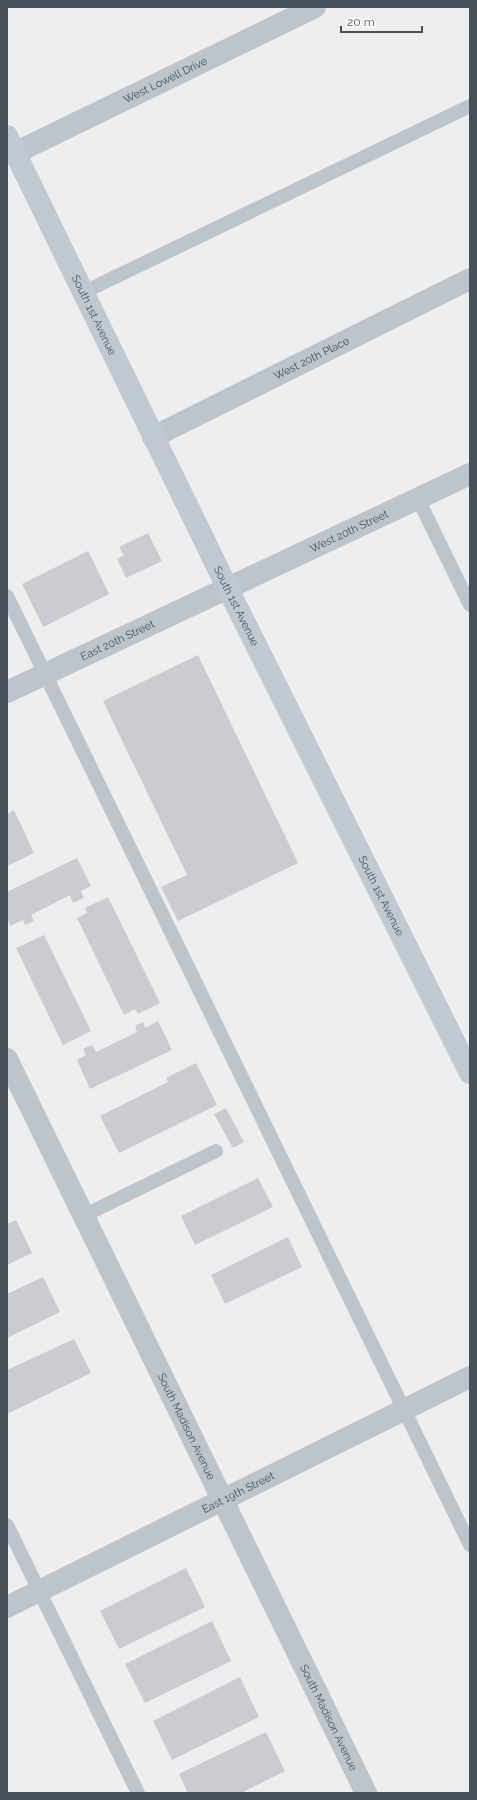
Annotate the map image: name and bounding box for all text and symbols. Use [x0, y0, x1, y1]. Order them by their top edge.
scale bar [341, 8, 422, 34]
text: 20 m [347, 15, 375, 29]
street label: West Lowell Drive [121, 54, 210, 106]
street label: South 1st Avenue [69, 273, 119, 358]
street label: West 20th Place [272, 334, 352, 383]
street label: West 20th Street [308, 507, 391, 555]
street label: South 1st Avenue [211, 564, 262, 649]
street label: East 20th Street [78, 617, 157, 663]
street label: South 1st Avenue [356, 854, 407, 939]
street label: South Madison Avenue [155, 1371, 218, 1482]
street label: East 19th Street [200, 1469, 277, 1516]
street label: South Madison Avenue [297, 1662, 360, 1774]

